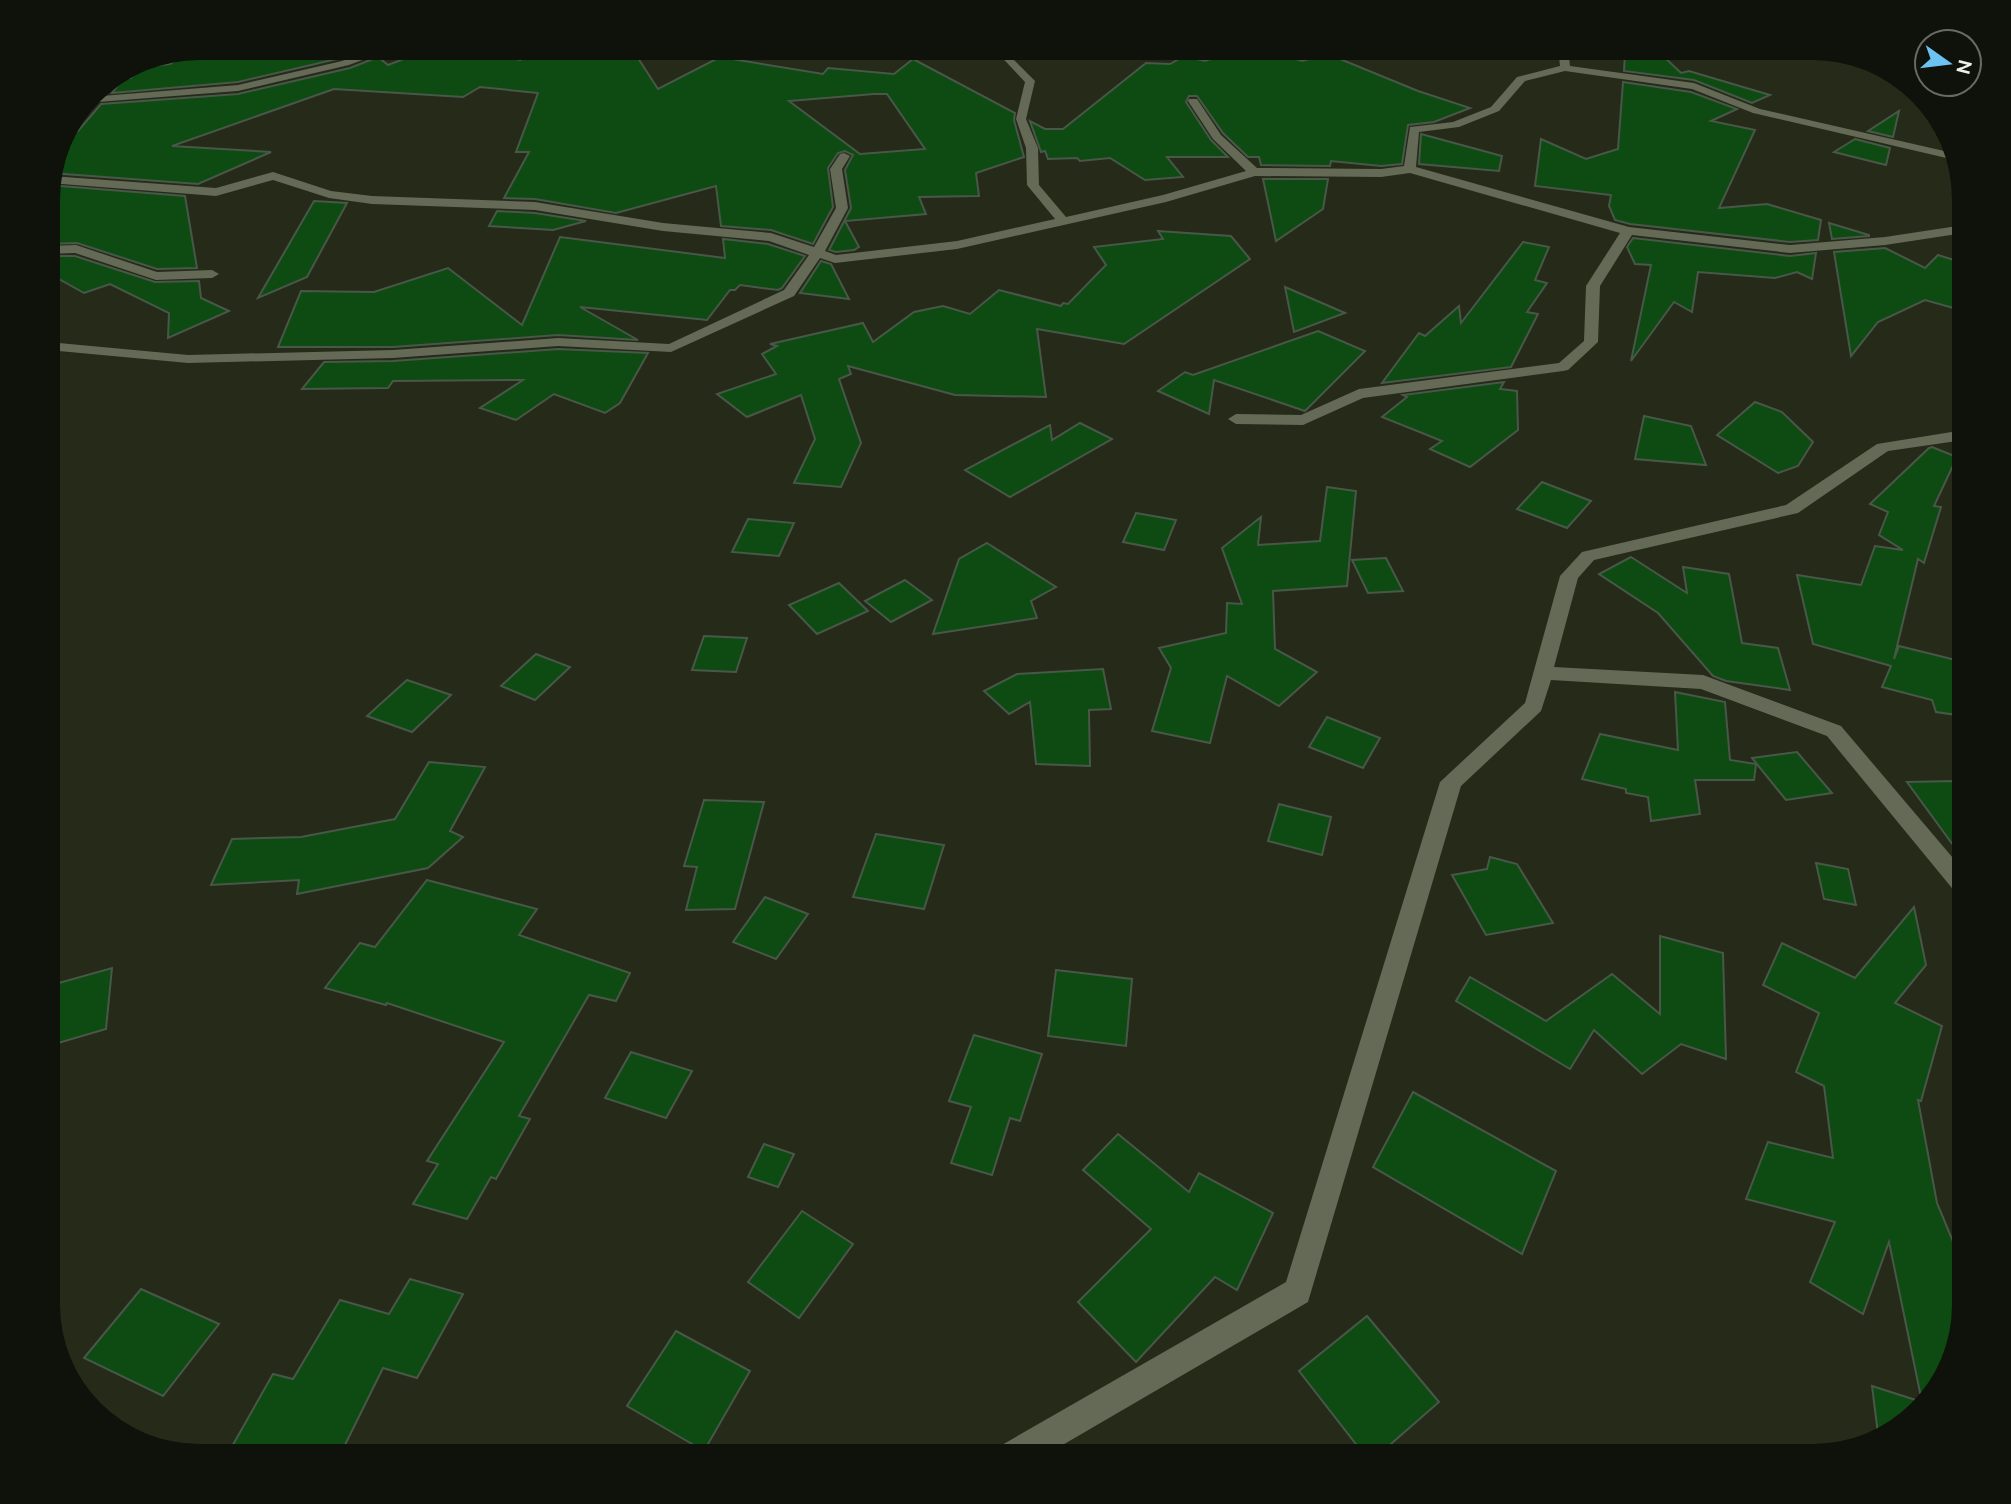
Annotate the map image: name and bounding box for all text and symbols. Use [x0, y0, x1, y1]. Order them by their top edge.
north arrow [1913, 28, 1983, 98]
text: N [1952, 58, 1977, 77]

